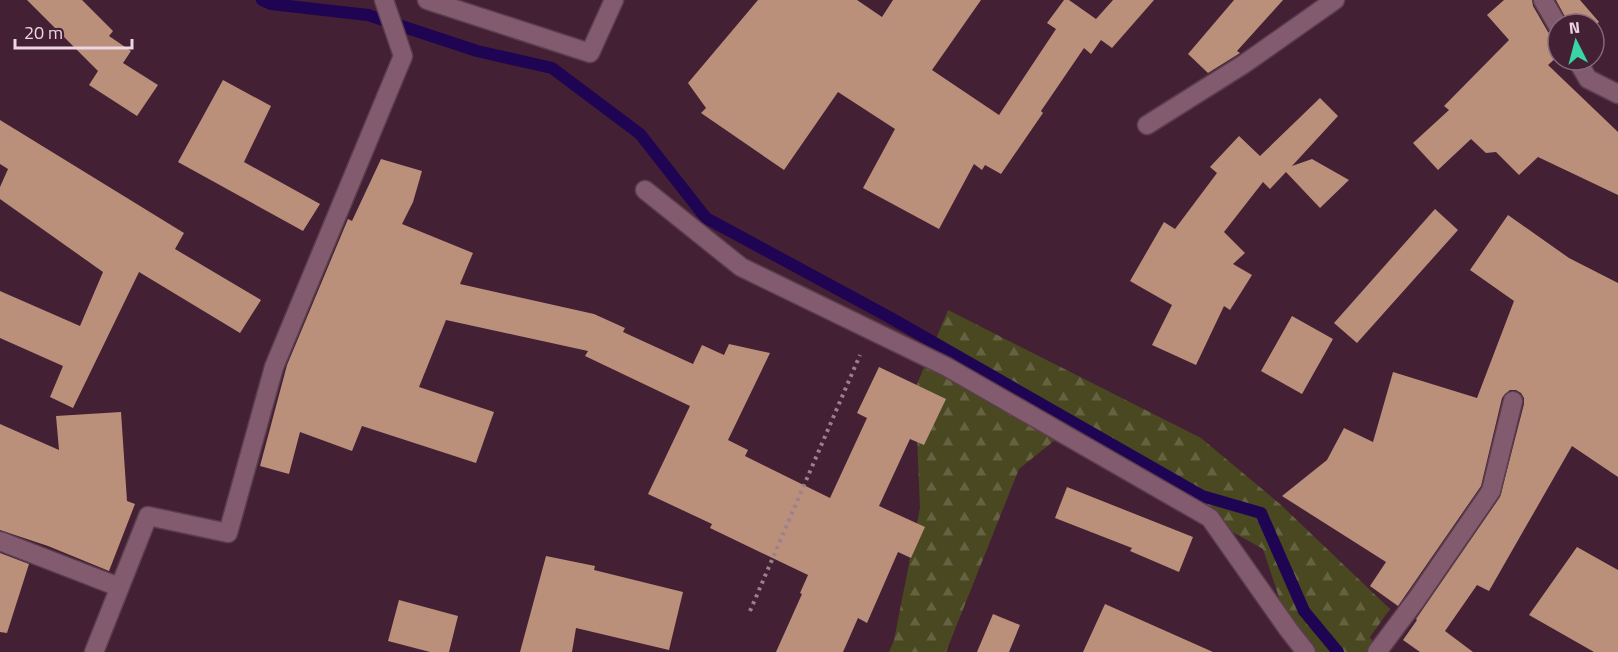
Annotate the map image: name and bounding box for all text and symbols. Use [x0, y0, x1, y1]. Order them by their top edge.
scale bar [15, 12, 132, 50]
north arrow [1546, 12, 1606, 72]
text: N [1568, 15, 1581, 40]
text: 20 m [24, 19, 63, 46]

